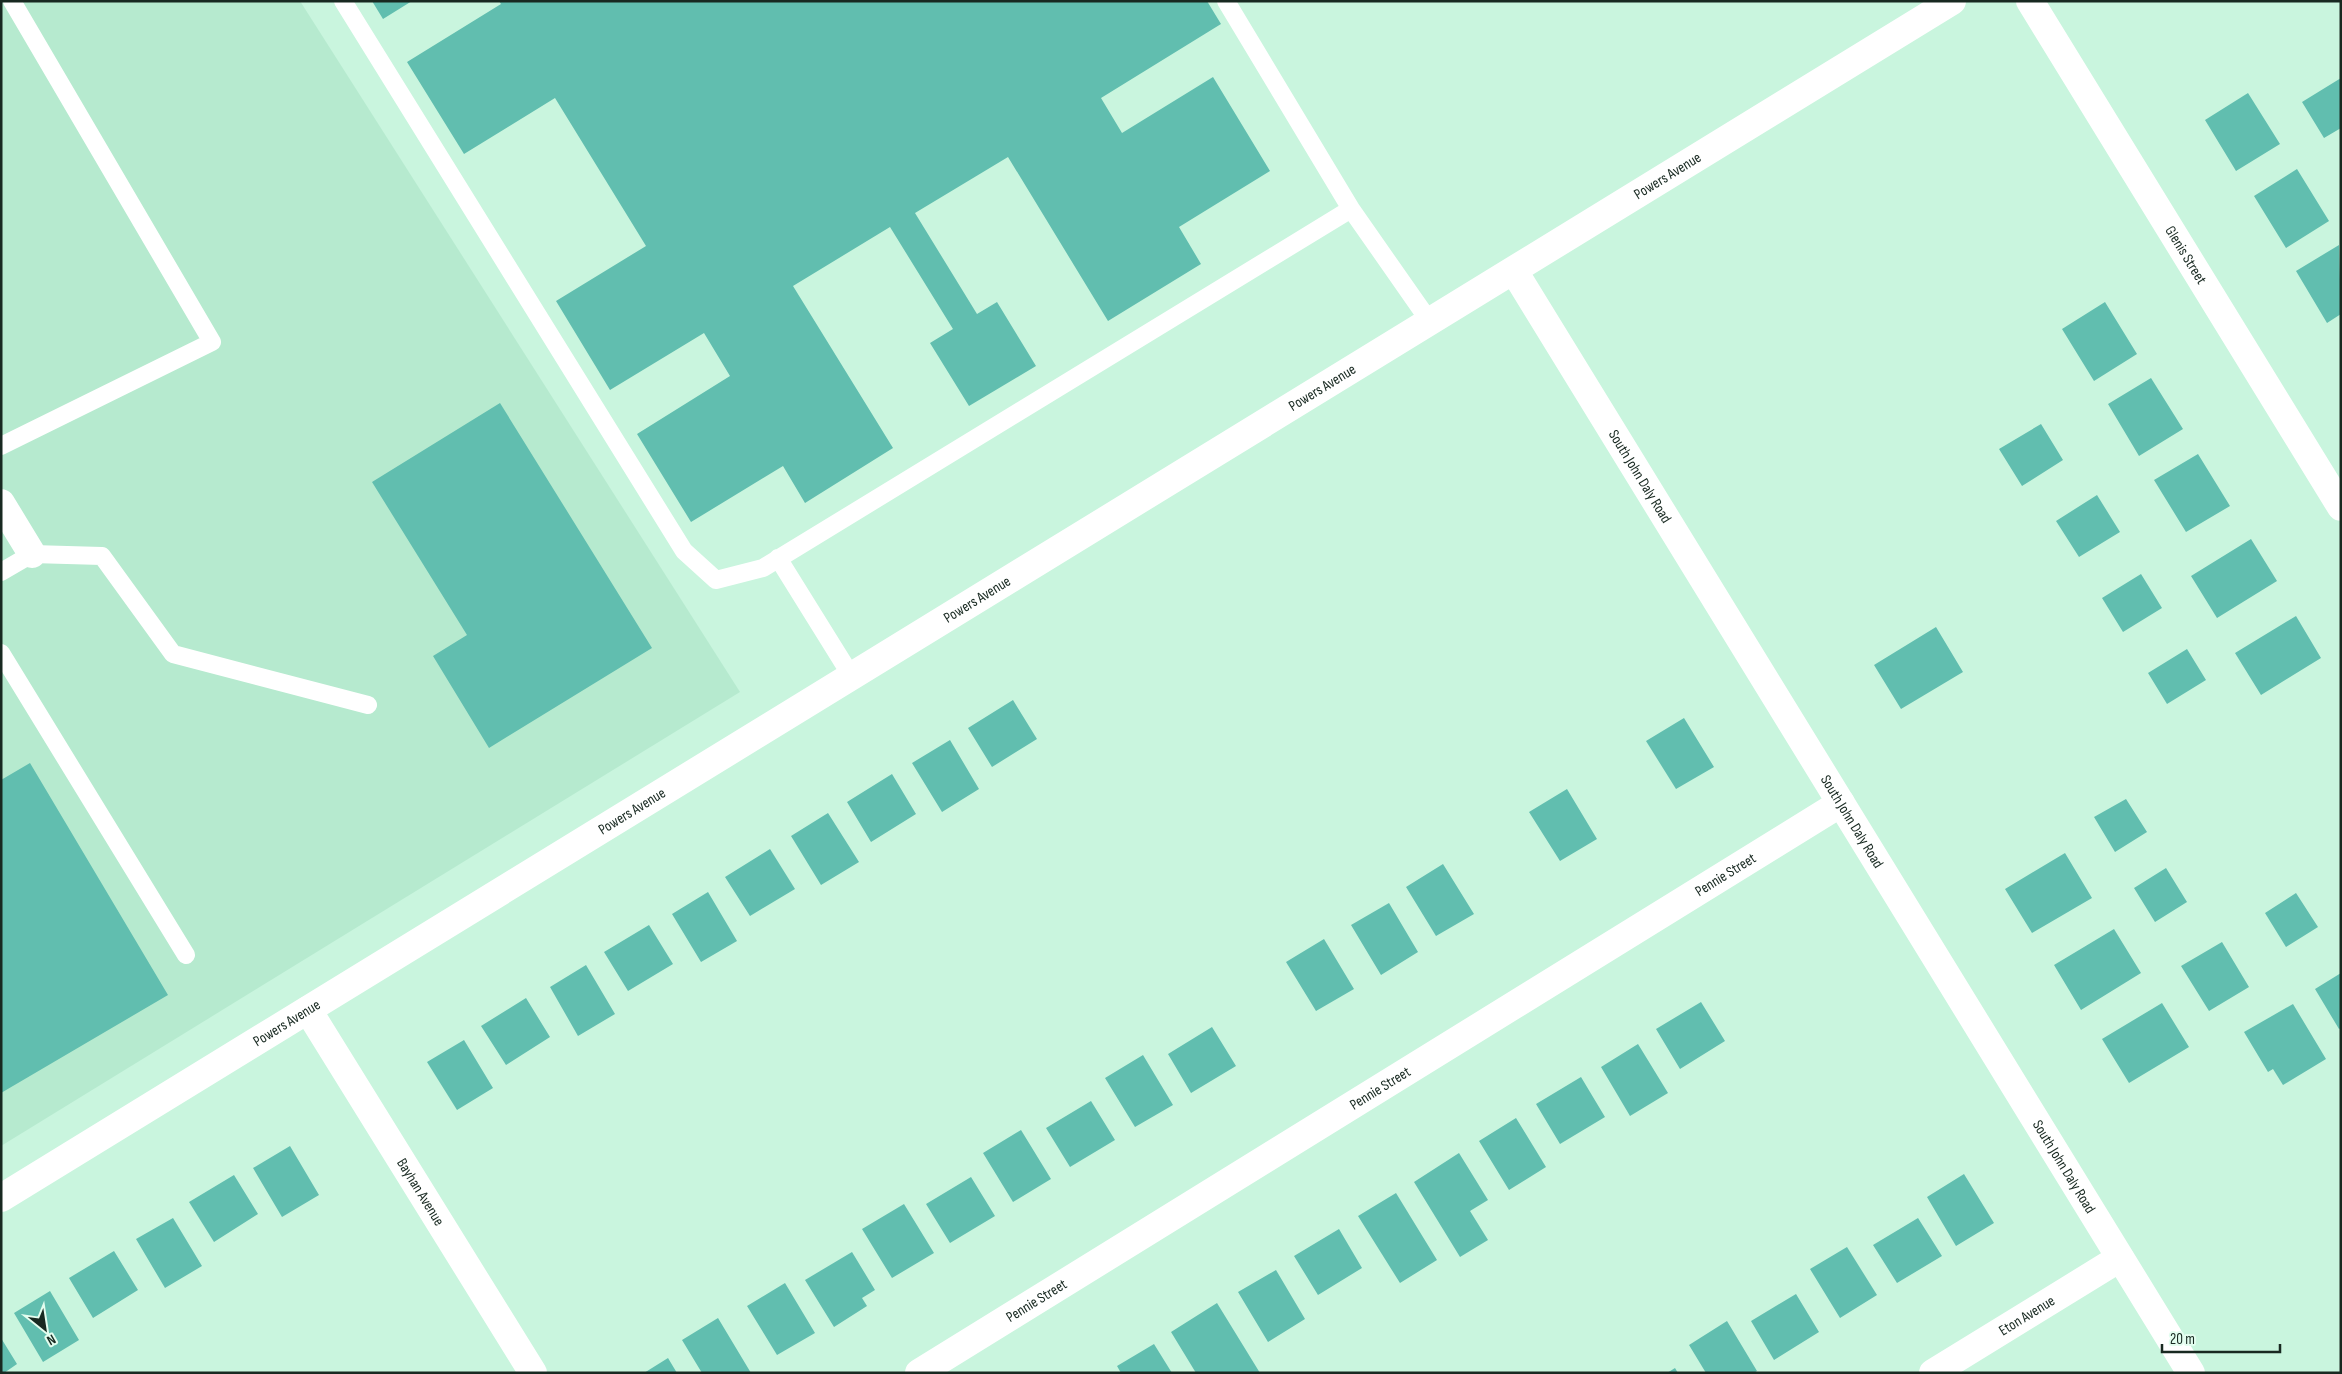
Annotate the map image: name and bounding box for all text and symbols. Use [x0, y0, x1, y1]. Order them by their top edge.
street label: Powers Avenue [1630, 148, 1705, 203]
street label: Glenis Street [2161, 222, 2211, 288]
street label: Powers Avenue [1285, 360, 1359, 415]
street label: South John Daly Road [1604, 426, 1676, 526]
street label: Powers Avenue [940, 571, 1014, 627]
street label: South John Daly Road [1816, 771, 1888, 872]
street label: Powers Avenue [595, 783, 669, 839]
street label: Pennie Street [1691, 848, 1760, 900]
street label: Powers Avenue [249, 995, 324, 1051]
street label: Pennie Street [1346, 1062, 1414, 1114]
street label: South John Daly Road [2028, 1116, 2100, 1217]
street label: Bayhan Avenue [393, 1155, 449, 1229]
street label: Pennie Street [1002, 1274, 1071, 1326]
street label: Eton Avenue [1995, 1291, 2058, 1340]
north arrow [20, 1304, 70, 1354]
scale bar [2162, 1322, 2280, 1354]
text: 20 m [2170, 1330, 2195, 1349]
text: N [44, 1331, 59, 1349]

